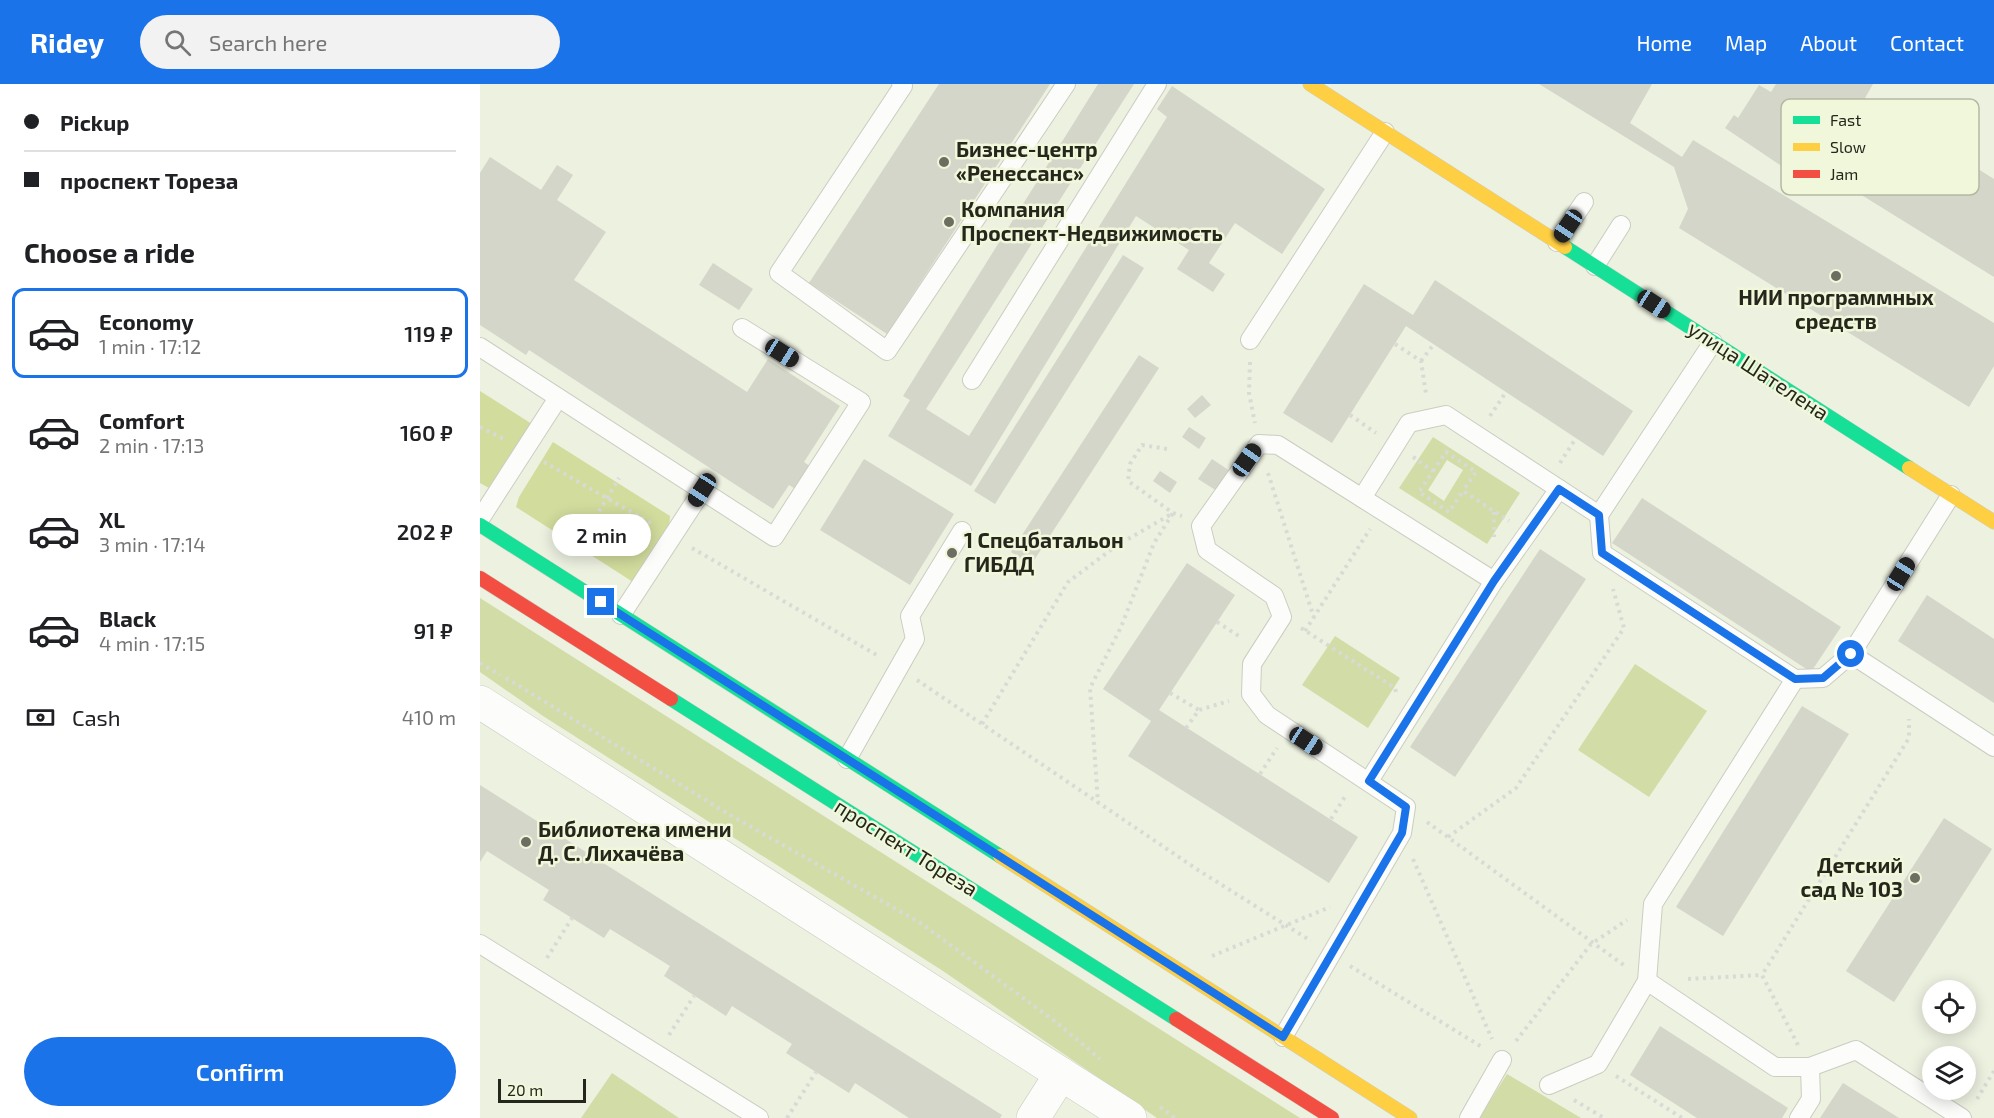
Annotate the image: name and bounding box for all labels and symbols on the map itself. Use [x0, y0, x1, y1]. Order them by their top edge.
legend [1781, 99, 1979, 195]
text: Fast [1830, 110, 1861, 129]
place label: Бизнес-центр «Ренессанс» [956, 136, 1098, 185]
text: Slow [1830, 137, 1866, 156]
marker: Бизнес-центр «Ренессанс» [937, 155, 951, 169]
text: Jam [1830, 164, 1858, 183]
place label: Компания Проспект-Недвижимость [961, 196, 1223, 245]
car [1550, 206, 1586, 246]
marker: Компания Проспект-Недвижимость [942, 215, 956, 229]
marker: НИИ программных средств [1829, 269, 1843, 283]
place label: НИИ программных средств [1738, 284, 1934, 333]
car [1634, 287, 1674, 321]
street label: улица Шателена [1683, 315, 1834, 425]
car [762, 336, 802, 370]
car [1229, 440, 1265, 480]
car [685, 470, 719, 510]
callout: 2 min [552, 515, 650, 557]
place label: 1 Спецбатальон ГИБДД [964, 527, 1124, 576]
marker: 1 Спецбатальон ГИБДД [945, 546, 959, 560]
car [1884, 554, 1918, 594]
route end [587, 588, 614, 615]
route start [1837, 640, 1864, 667]
car [1286, 724, 1326, 758]
street label: проспект Тореза [831, 793, 983, 901]
place label: Библиотека имени Д. С. Лихачёва [538, 816, 732, 865]
marker: Библиотека имени Д. С. Лихачёва [519, 835, 533, 849]
place label: Детский сад № 103 [1800, 852, 1903, 901]
marker: Детский сад № 103 [1908, 871, 1922, 885]
scale bar [498, 1076, 586, 1104]

